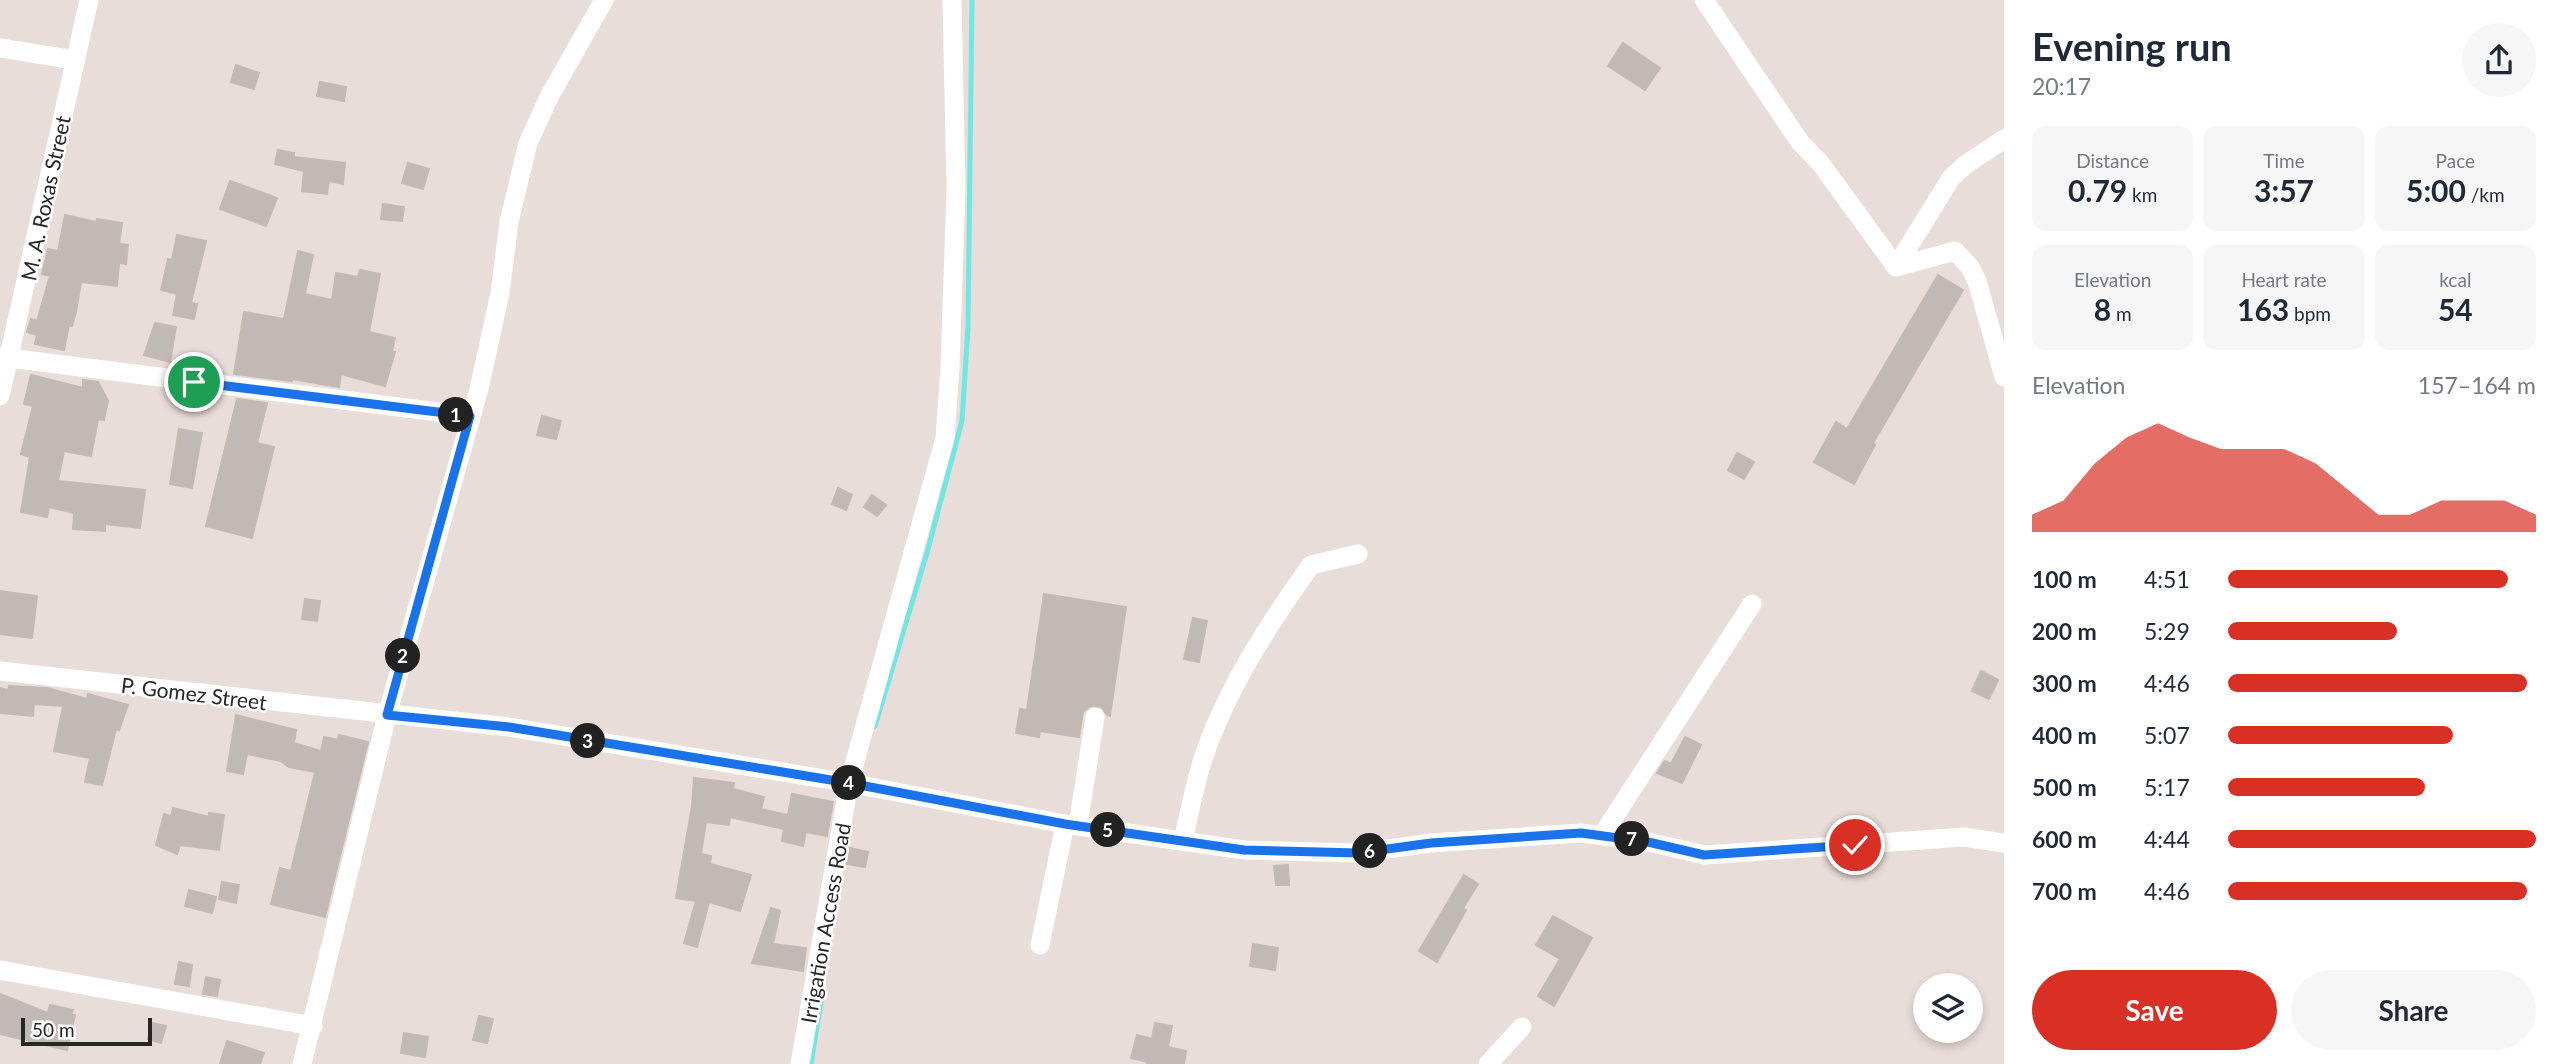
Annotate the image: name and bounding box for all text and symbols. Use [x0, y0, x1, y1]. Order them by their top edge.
text: Evening run [2032, 23, 2232, 69]
button: share [2462, 23, 2536, 97]
text: 20:17 [2032, 72, 2091, 100]
street label: M. A. Roxas Street [15, 113, 75, 283]
text: Distance [2076, 149, 2149, 172]
text: Time [2263, 149, 2305, 172]
text: Pace [2436, 149, 2475, 172]
text: 0.79 [2068, 172, 2127, 208]
text: 3:57 [2254, 172, 2314, 208]
text: 5:00 [2406, 172, 2466, 208]
text: km [2127, 183, 2157, 206]
text: /km [2466, 183, 2505, 206]
text: Elevation [2074, 268, 2151, 291]
text: Heart rate [2241, 268, 2327, 291]
text: kcal [2439, 268, 2471, 291]
text: 8 [2094, 291, 2111, 327]
text: 163 [2237, 291, 2289, 327]
text: 54 [2438, 291, 2473, 327]
text: m [2111, 302, 2132, 325]
text: bpm [2289, 302, 2331, 325]
pin [164, 352, 224, 412]
icon: arrive [175, 363, 213, 401]
text: Elevation [2032, 371, 2125, 399]
text: 157–164 m [2418, 371, 2536, 399]
pin: 1 [438, 398, 474, 432]
text: 1 [450, 403, 461, 426]
text: 100 m [2032, 565, 2097, 593]
text: 4:51 [2144, 565, 2190, 593]
text: 200 m [2032, 617, 2097, 645]
text: 5:29 [2144, 617, 2190, 645]
pin: 2 [386, 638, 420, 674]
text: 2 [397, 644, 408, 667]
text: 300 m [2032, 669, 2097, 697]
text: 4:46 [2144, 669, 2190, 697]
street label: P. Gomez Street [120, 672, 269, 714]
text: 400 m [2032, 721, 2097, 749]
text: 5:07 [2144, 721, 2190, 749]
pin: 3 [570, 724, 606, 758]
text: 3 [582, 729, 593, 752]
pin: 4 [832, 766, 866, 800]
text: 4 [843, 771, 854, 794]
text: 500 m [2032, 773, 2097, 801]
text: 5:17 [2144, 773, 2190, 801]
pin: 5 [1090, 812, 1126, 848]
pin [1825, 815, 1885, 875]
text: 5 [1102, 818, 1113, 841]
street label: Irrigation Access Road [795, 821, 855, 1025]
pin: 7 [1614, 822, 1650, 856]
text: 600 m [2032, 825, 2097, 853]
text: 4:44 [2144, 825, 2190, 853]
icon: check [1836, 826, 1874, 864]
text: 7 [1626, 827, 1637, 850]
pin: 6 [1352, 834, 1388, 868]
text: 6 [1364, 839, 1375, 862]
text: 700 m [2032, 877, 2097, 905]
text: 4:46 [2144, 877, 2190, 905]
button: Save [2032, 970, 2277, 1050]
button: Share [2291, 970, 2536, 1050]
map controls [1913, 973, 1983, 1043]
button: layers [1913, 973, 1983, 1043]
scale bar [21, 1015, 152, 1047]
text: 50 m [32, 1018, 75, 1041]

